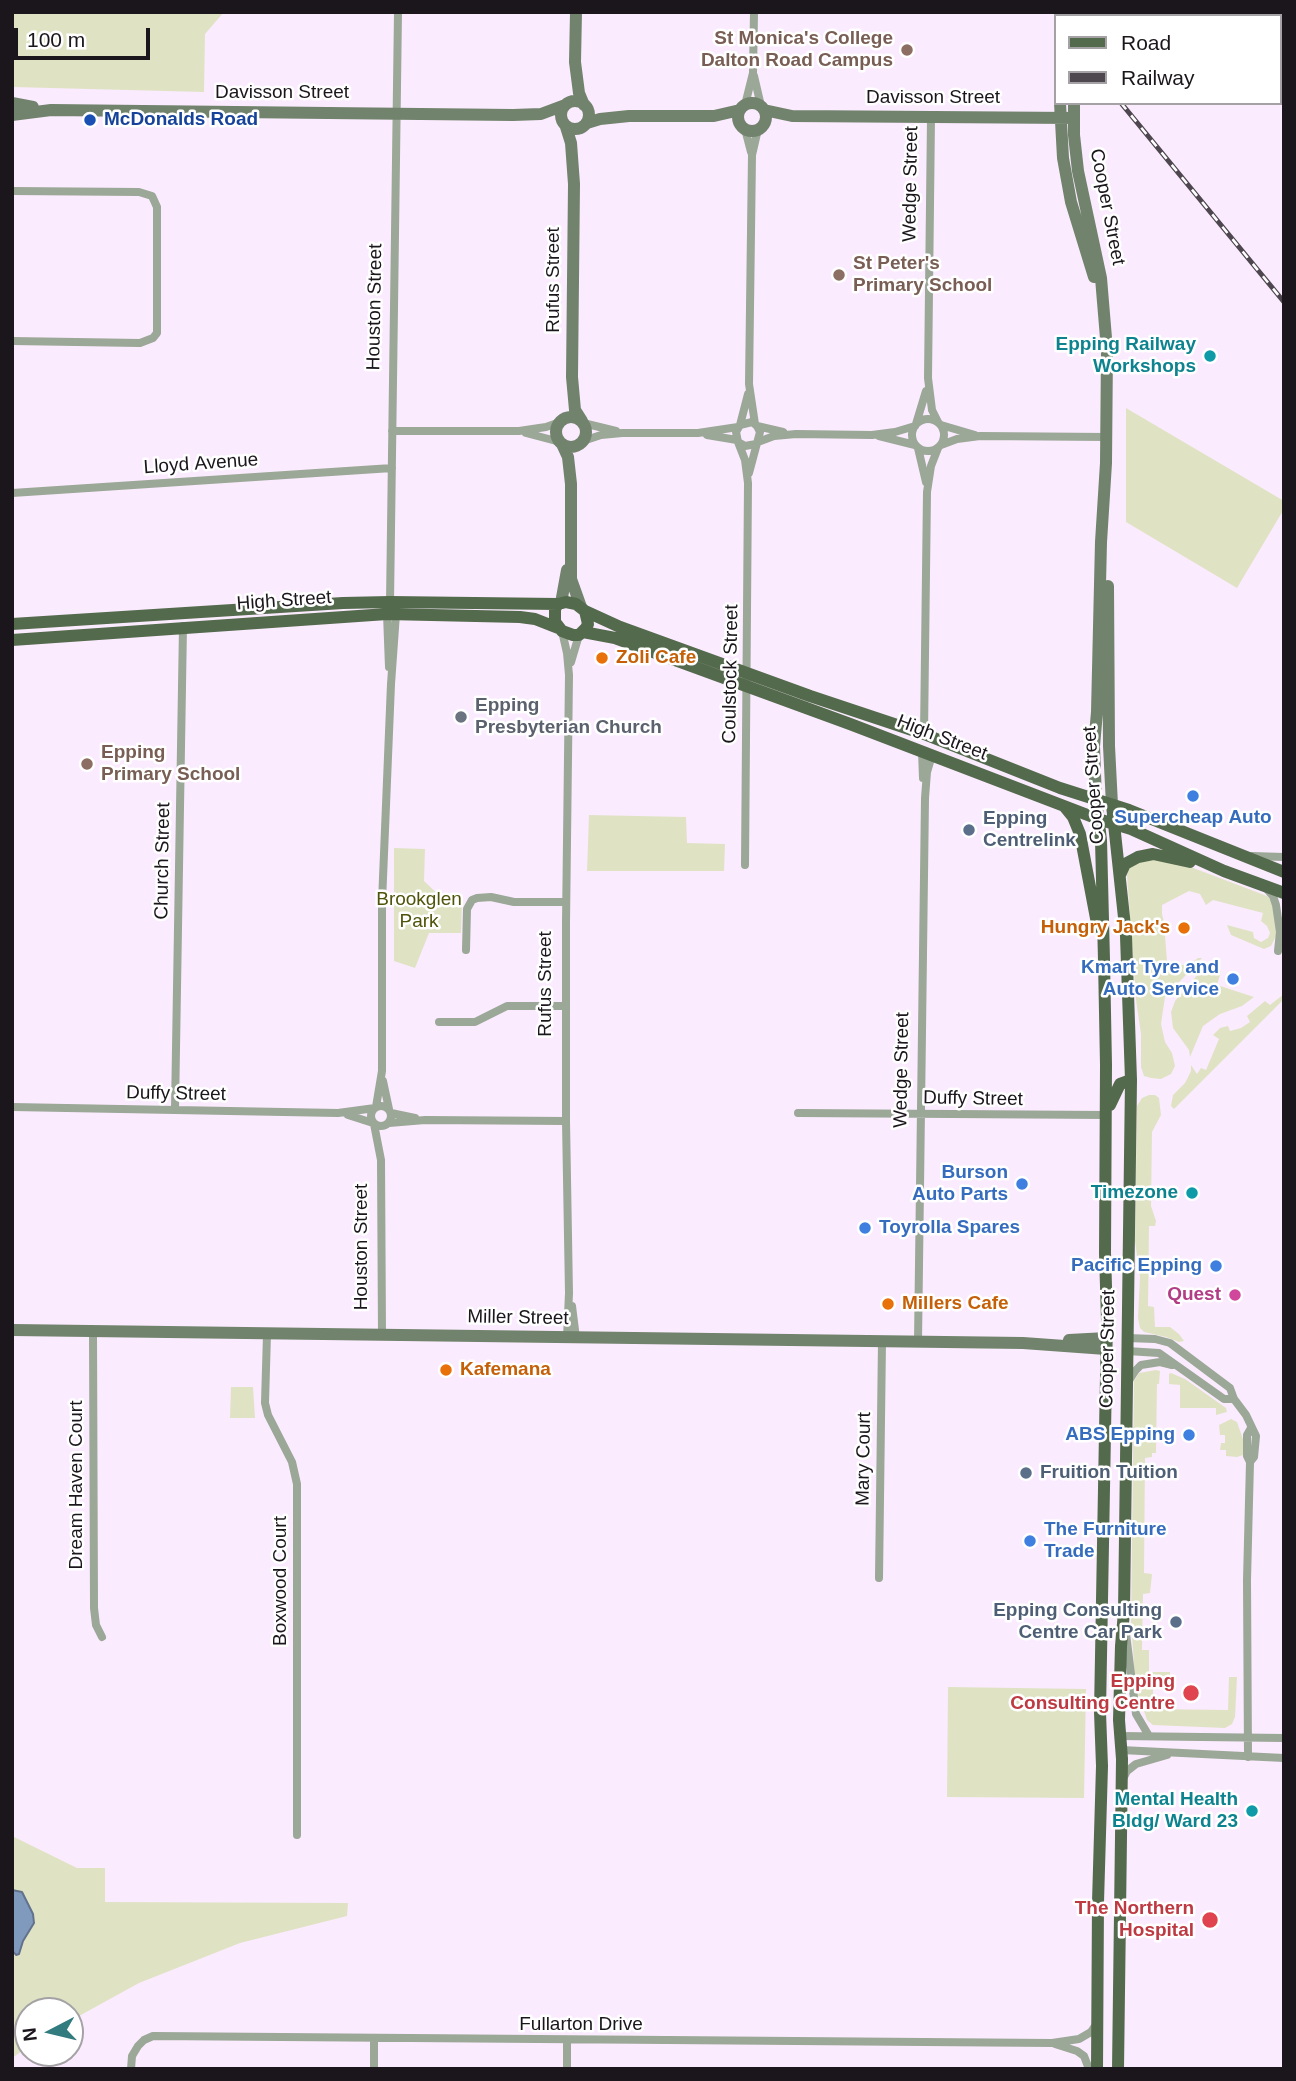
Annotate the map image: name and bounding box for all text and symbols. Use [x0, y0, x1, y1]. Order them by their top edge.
scale bar [18, 14, 154, 58]
legend [1054, 14, 1282, 105]
text: 100 m [27, 28, 85, 51]
place label: St Monica's College Dalton Road Campus [701, 28, 893, 72]
text: Road [1121, 31, 1171, 54]
marker: St Monica's College Dalton Road Campus [899, 42, 915, 58]
text: Railway [1121, 66, 1195, 89]
street label: Davisson Street [215, 82, 349, 104]
street label: Davisson Street [866, 87, 1000, 109]
place label: McDonalds Road [104, 109, 258, 131]
marker: McDonalds Road [82, 112, 98, 128]
street label: Wedge Street [899, 126, 923, 242]
street label: Cooper Street [1085, 147, 1129, 267]
street label: Rufus Street [543, 227, 565, 333]
street label: Houston Street [362, 243, 388, 371]
place label: St Peter's Primary School [853, 253, 992, 297]
marker: St Peter's Primary School [831, 267, 847, 283]
place label: Epping Railway Workshops [1056, 334, 1196, 378]
marker: Epping Railway Workshops [1202, 348, 1218, 364]
street label: Lloyd Avenue [143, 449, 259, 479]
street label: High Street [236, 586, 332, 616]
street label: Coulstock Street [718, 604, 744, 744]
place label: Zoli Cafe [616, 647, 696, 669]
marker: Zoli Cafe [594, 650, 610, 666]
place label: Epping Presbyterian Church [475, 695, 662, 739]
marker: Epping Presbyterian Church [453, 709, 469, 725]
street label: High Street [894, 710, 990, 766]
street label: Cooper Street [1079, 725, 1109, 845]
place label: Epping Primary School [101, 742, 240, 786]
marker: Epping Primary School [79, 756, 95, 772]
marker: Supercheap Auto [1185, 788, 1201, 804]
street label: Church Street [151, 802, 175, 920]
place label: Supercheap Auto [1114, 807, 1272, 829]
place label: Epping Centrelink [983, 808, 1076, 852]
marker: Epping Centrelink [961, 822, 977, 838]
park label: Brookglen Park [376, 889, 462, 933]
place label: Hungry Jack's [1041, 917, 1170, 939]
marker: Hungry Jack's [1176, 920, 1192, 936]
street label: Rufus Street [535, 931, 557, 1037]
place label: Kmart Tyre and Auto Service [1081, 957, 1219, 1001]
marker: Kmart Tyre and Auto Service [1225, 971, 1241, 987]
street label: Wedge Street [890, 1012, 914, 1128]
street label: Duffy Street [126, 1082, 226, 1106]
street label: Duffy Street [923, 1087, 1023, 1111]
place label: Burson Auto Parts [912, 1162, 1008, 1206]
marker: Burson Auto Parts [1014, 1176, 1030, 1192]
place label: Timezone [1091, 1182, 1178, 1204]
street label: Houston Street [351, 1184, 373, 1310]
marker: Timezone [1184, 1185, 1200, 1201]
place label: Toyrolla Spares [879, 1217, 1020, 1239]
marker: Toyrolla Spares [857, 1220, 873, 1236]
place label: Pacific Epping [1071, 1255, 1202, 1277]
marker: Pacific Epping [1208, 1258, 1224, 1274]
place label: Quest [1167, 1284, 1221, 1306]
marker: Quest [1227, 1287, 1243, 1303]
street label: Cooper Street [1096, 1290, 1120, 1408]
place label: Millers Cafe [902, 1293, 1009, 1315]
marker: Millers Cafe [880, 1296, 896, 1312]
street label: Miller Street [467, 1306, 569, 1330]
place label: Kafemana [460, 1359, 551, 1381]
marker: Kafemana [438, 1362, 454, 1378]
street label: Dream Haven Court [66, 1401, 88, 1569]
street label: Mary Court [852, 1412, 876, 1506]
place label: ABS Epping [1065, 1424, 1175, 1446]
marker: ABS Epping [1181, 1427, 1197, 1443]
place label: Fruition Tuition [1040, 1462, 1178, 1484]
marker: Fruition Tuition [1018, 1465, 1034, 1481]
street label: Boxwood Court [270, 1516, 292, 1646]
place label: The Furniture Trade [1044, 1519, 1166, 1563]
marker: The Furniture Trade [1022, 1533, 1038, 1549]
place label: Epping Consulting Centre Car Park [993, 1600, 1162, 1644]
marker: Epping Consulting Centre Car Park [1168, 1614, 1184, 1630]
place label: Epping Consulting Centre [1010, 1671, 1175, 1715]
marker: Epping Consulting Centre [1181, 1683, 1201, 1703]
place label: Mental Health Bldg/ Ward 23 [1112, 1789, 1238, 1833]
marker: Mental Health Bldg/ Ward 23 [1244, 1803, 1260, 1819]
place label: The Northern Hospital [1075, 1898, 1194, 1942]
marker: The Northern Hospital [1200, 1910, 1220, 1930]
north arrow [14, 1997, 84, 2067]
street label: Fullarton Drive [519, 2014, 643, 2036]
text: N [18, 2026, 41, 2042]

